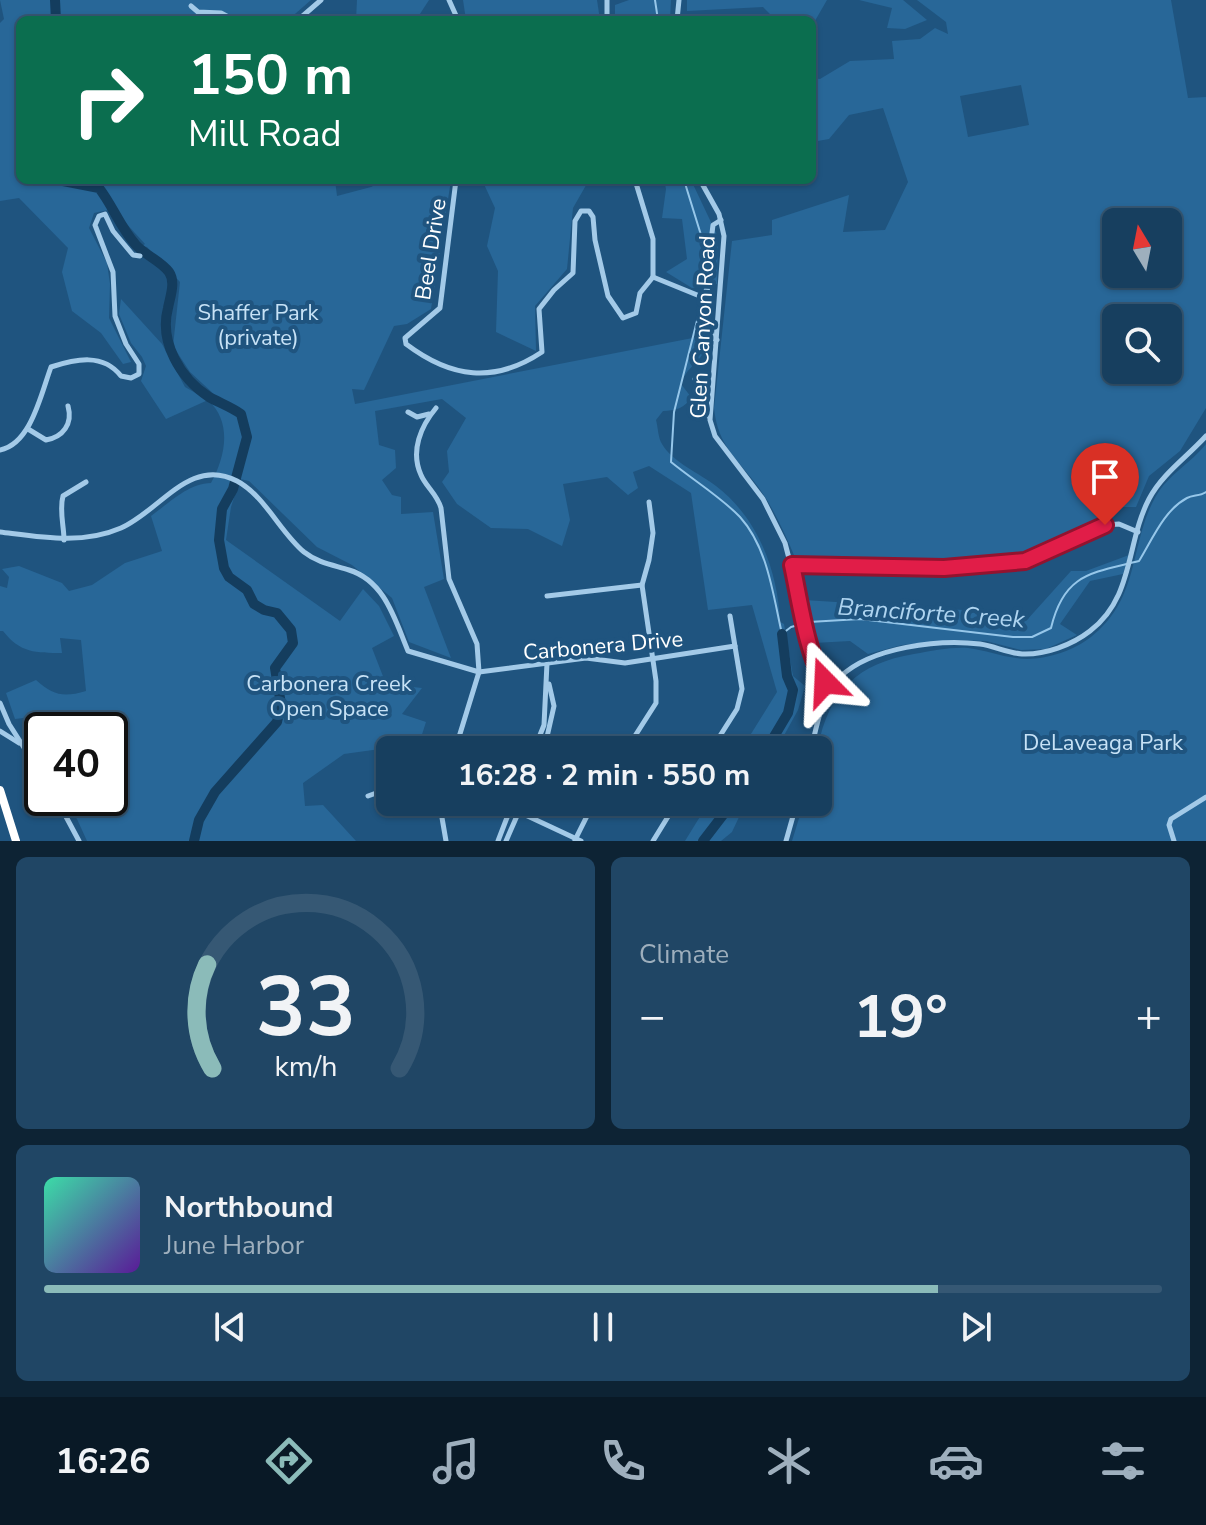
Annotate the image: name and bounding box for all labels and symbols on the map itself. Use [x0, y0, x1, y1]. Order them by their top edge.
street label: Beel Drive [408, 196, 454, 302]
north arrow [1102, 208, 1182, 288]
street label: Glen Canyon Road [683, 235, 723, 419]
park label: Shaffer Park (private) [198, 298, 319, 353]
pin [1071, 443, 1139, 525]
water label: Branciforte Creek [836, 591, 1027, 636]
street label: Carbonera Drive [522, 624, 684, 668]
position arrow [783, 640, 867, 724]
park label: Carbonera Creek Open Space [246, 669, 413, 724]
speed limit sign: 40 [24, 712, 128, 816]
park label: DeLaveaga Park [1023, 728, 1184, 758]

